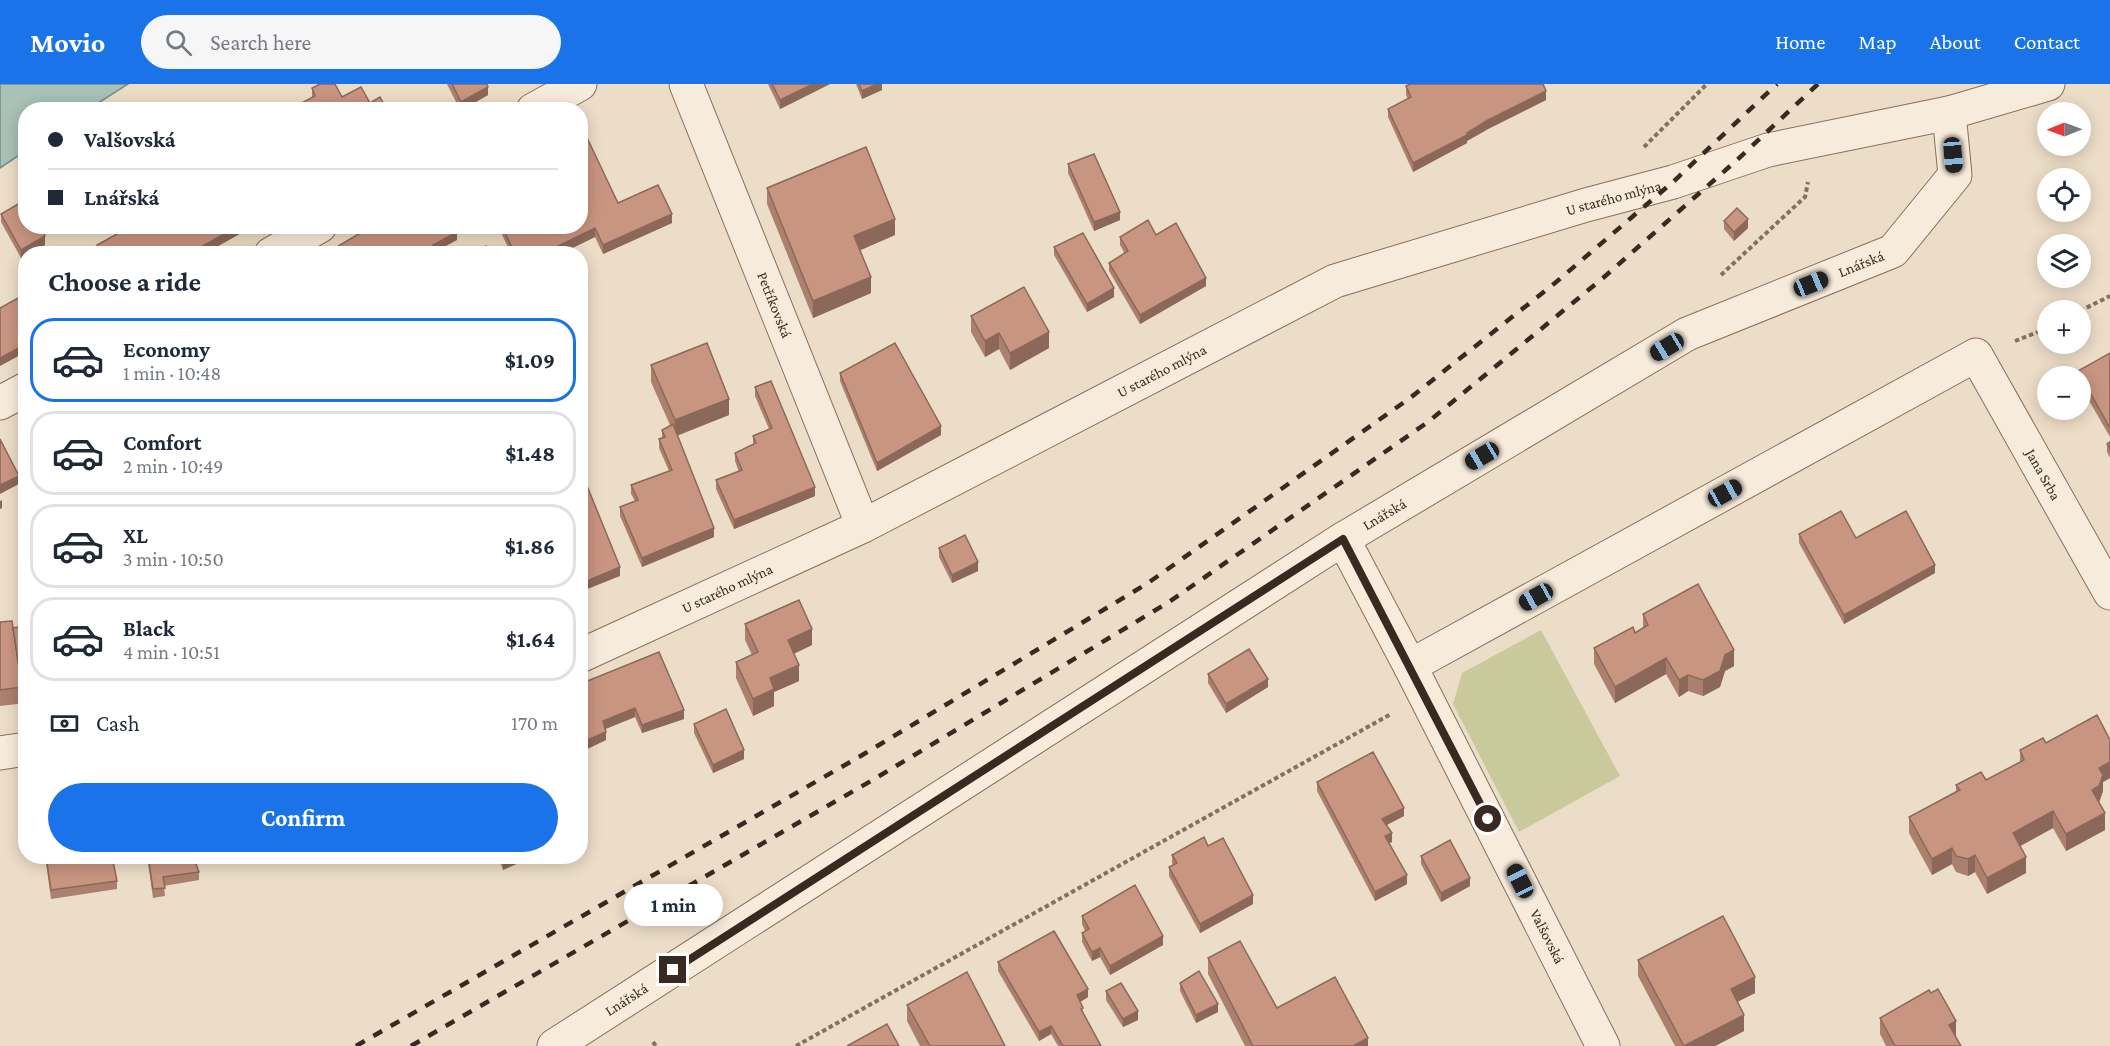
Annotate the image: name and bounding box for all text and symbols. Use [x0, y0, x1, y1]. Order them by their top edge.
search box [141, 15, 561, 69]
icon: search [162, 26, 195, 59]
text: Movio [30, 27, 105, 58]
text: Search here [210, 30, 311, 55]
text: Home [1775, 30, 1825, 54]
text: Map [1858, 30, 1897, 54]
text: About [1930, 30, 1981, 54]
text: Contact [2014, 30, 2080, 54]
north arrow [2037, 102, 2091, 156]
map controls [2037, 102, 2091, 420]
text: Valšovská [84, 127, 176, 152]
car [1942, 136, 1964, 174]
button: locate [2037, 168, 2091, 222]
street label: U starého mlýna [1564, 177, 1663, 219]
text: Lnářská [84, 185, 159, 210]
button: layers [2037, 234, 2091, 288]
street label: Lnářská [1836, 248, 1886, 280]
text: Choose a ride [48, 267, 201, 297]
car [1791, 269, 1831, 299]
street label: Petříkovská [754, 270, 795, 340]
button: + [2037, 300, 2091, 354]
car [1647, 330, 1687, 364]
icon: car [51, 333, 105, 387]
text: Economy [123, 337, 210, 362]
street label: U starého mlýna [1114, 341, 1209, 401]
text: $1.09 [505, 348, 555, 373]
text: 1 min · 10:48 [123, 362, 221, 384]
button: − [2037, 366, 2091, 420]
icon: car [51, 426, 105, 480]
text: Comfort [123, 430, 201, 455]
car [1462, 439, 1502, 473]
text: $1.48 [505, 441, 555, 466]
street label: Jana Srba [2021, 444, 2064, 503]
text: 2 min · 10:49 [123, 455, 223, 477]
car [1705, 476, 1745, 510]
street label: Lnářská [1360, 495, 1409, 533]
icon: car [51, 519, 105, 573]
text: XL [123, 523, 148, 548]
text: $1.86 [505, 534, 555, 559]
text: 3 min · 10:50 [123, 548, 224, 570]
street label: U starého mlýna [679, 561, 775, 616]
car [1516, 580, 1556, 614]
icon: car [51, 612, 105, 666]
text: Black [123, 616, 175, 641]
text: $1.64 [506, 627, 555, 652]
text: 4 min · 10:51 [123, 641, 220, 663]
icon: cash [48, 707, 81, 740]
text: Cash [96, 711, 140, 736]
text: 170 m [511, 712, 558, 734]
button: Confirm [48, 783, 558, 852]
route start [1474, 805, 1501, 832]
car [1504, 861, 1536, 901]
callout: 1 min [624, 883, 722, 925]
text: 1 min [651, 894, 696, 916]
street label: Valšovská [1527, 907, 1568, 966]
route end [659, 956, 686, 983]
street label: Lnářská [602, 980, 651, 1019]

